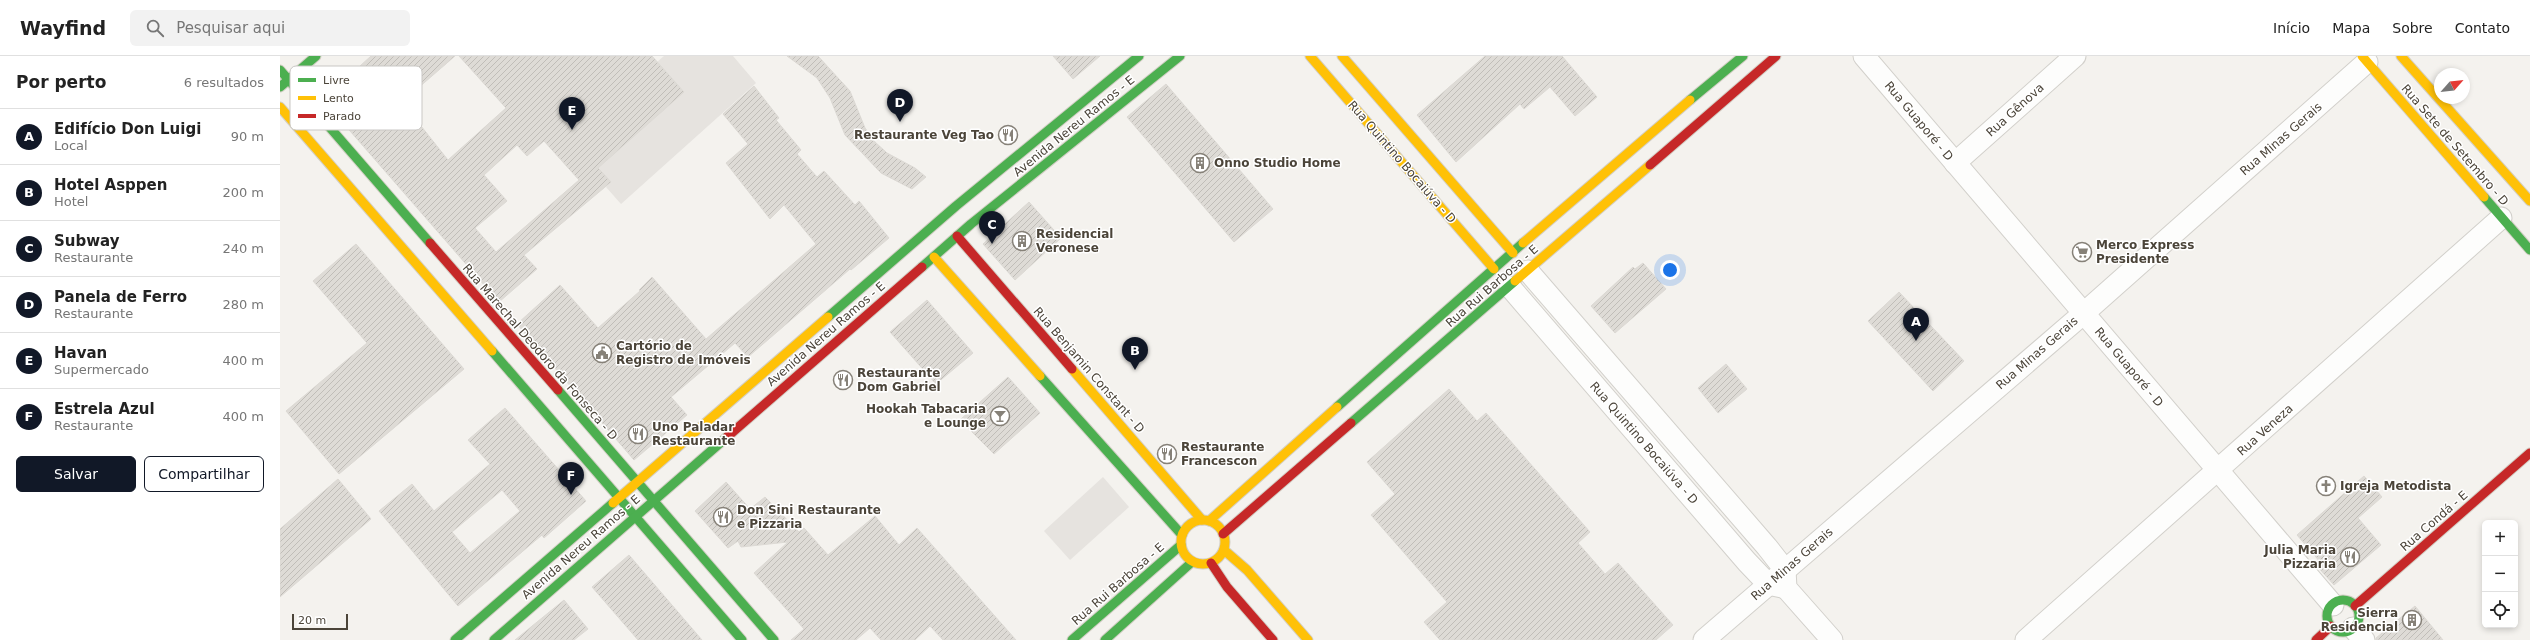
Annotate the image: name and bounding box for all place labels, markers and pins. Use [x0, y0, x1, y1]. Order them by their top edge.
pin: D [887, 89, 913, 122]
pin: E [559, 97, 585, 130]
restaurant icon: Restaurante Veg Tao [997, 124, 1019, 146]
place label: Restaurante Veg Tao [854, 128, 994, 142]
building icon: Onno Studio Home [1189, 152, 1211, 174]
place label: Onno Studio Home [1214, 156, 1341, 170]
pin: C [979, 211, 1005, 244]
place label: Residencial Veronese [1036, 227, 1113, 255]
building icon: Residencial Veronese [1011, 230, 1033, 252]
place label: Merco Express Presidente [2096, 238, 2194, 266]
supermarket icon: Merco Express Presidente [2071, 241, 2093, 263]
pin: A [1903, 308, 1929, 341]
pin: B [1122, 337, 1148, 370]
place label: Cartório de Registro de Imóveis [616, 339, 751, 367]
public building icon: Cartório de Registro de Imóveis [591, 342, 613, 364]
place label: Restaurante Dom Gabriel [857, 366, 941, 394]
restaurant icon: Restaurante Dom Gabriel [832, 369, 854, 391]
place label: Hookah Tabacaria e Lounge [866, 402, 986, 430]
bar icon: Hookah Tabacaria e Lounge [989, 405, 1011, 427]
place label: Uno Paladar Restaurante [652, 420, 735, 448]
restaurant icon: Uno Paladar Restaurante [627, 423, 649, 445]
place label: Restaurante Francescon [1181, 440, 1264, 468]
restaurant icon: Restaurante Francescon [1156, 443, 1178, 465]
pin: F [558, 462, 584, 495]
church icon: Igreja Metodista [2315, 475, 2337, 497]
place label: Igreja Metodista [2340, 479, 2451, 493]
place label: Don Sini Restaurante e Pizzaria [737, 503, 881, 531]
restaurant icon: Don Sini Restaurante e Pizzaria [712, 506, 734, 528]
place label: Julia Maria Pizzaria [2263, 543, 2336, 571]
restaurant icon: Julia Maria Pizzaria [2339, 546, 2361, 568]
place label: Sierra Residencial [2321, 606, 2398, 634]
building icon: Sierra Residencial [2401, 609, 2423, 631]

